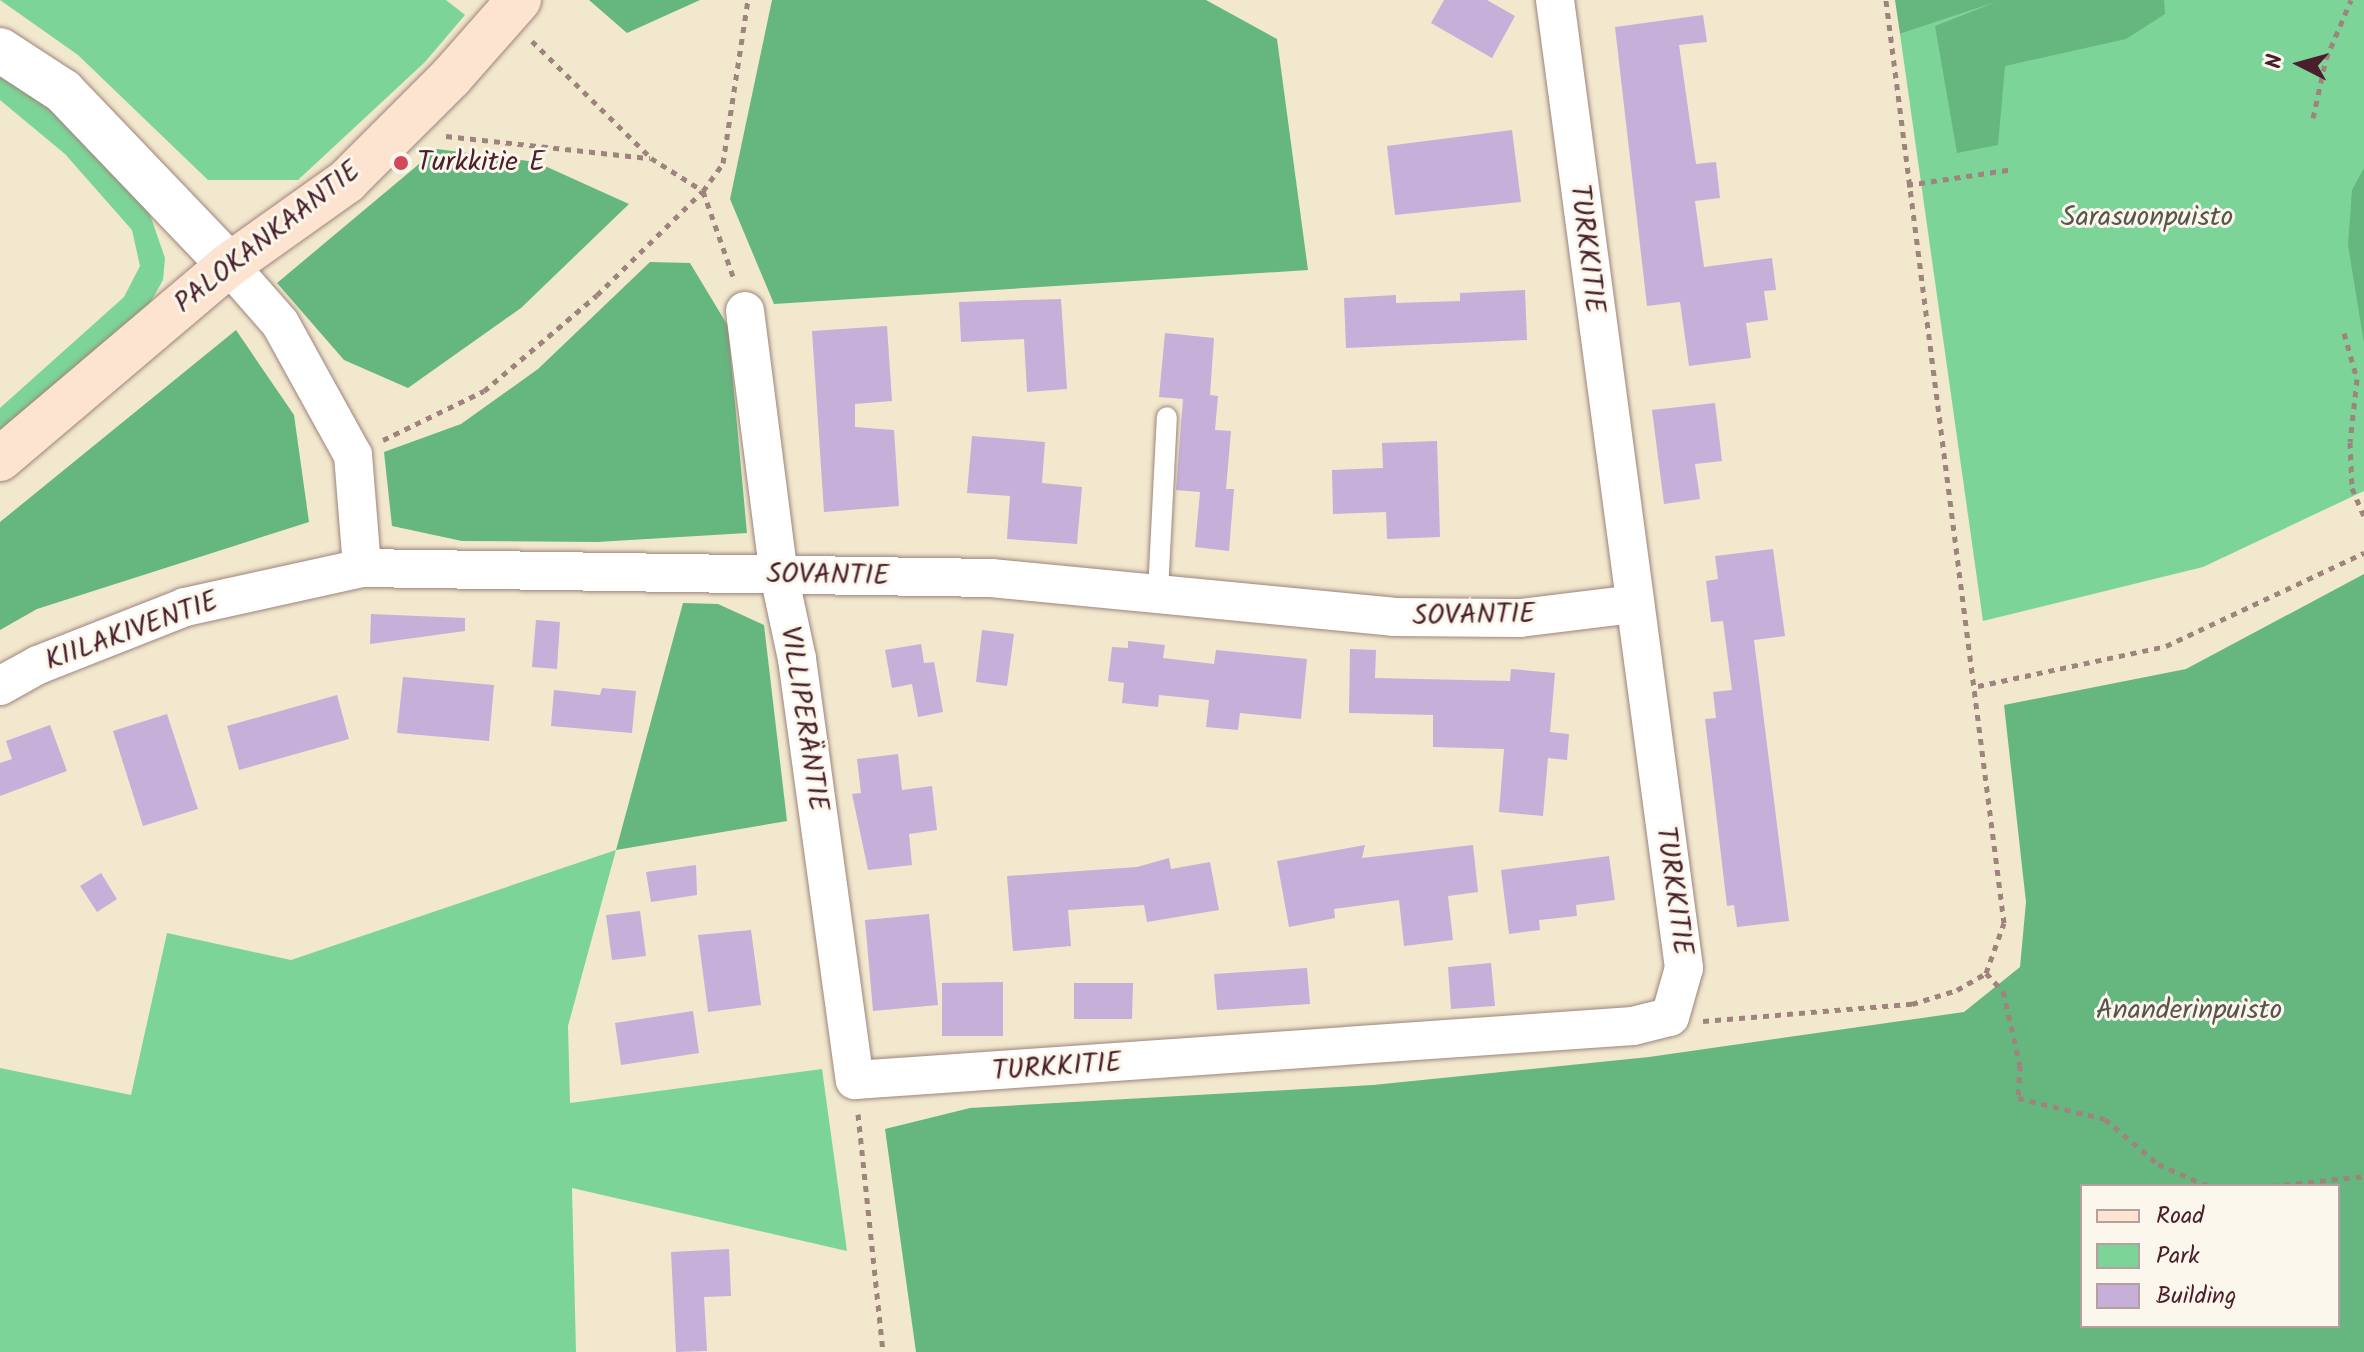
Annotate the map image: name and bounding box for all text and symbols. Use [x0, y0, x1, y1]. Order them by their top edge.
north arrow [2260, 24, 2340, 104]
text: N [2258, 53, 2294, 70]
place label: Turkkitie E [417, 146, 545, 180]
marker: Turkkitie E [392, 154, 410, 172]
street label: PALOKANKAANTIE [168, 155, 368, 321]
street label: TURKKITIE [1561, 182, 1611, 316]
park label: Sarasuonpuisto [2061, 201, 2233, 235]
street label: SOVANTIE [766, 558, 890, 594]
street label: KIILAKIVENTIE [41, 585, 223, 679]
street label: SOVANTIE [1412, 598, 1536, 634]
street label: VILLIPERÄNTIE [772, 624, 834, 814]
street label: TURKKITIE [1647, 824, 1699, 958]
park label: Ananderinpuisto [2096, 994, 2282, 1028]
street label: TURKKITIE [991, 1047, 1123, 1089]
legend [2080, 1184, 2340, 1328]
text: Road [2156, 1197, 2204, 1236]
text: Park [2156, 1237, 2200, 1276]
text: Building [2156, 1277, 2236, 1316]

